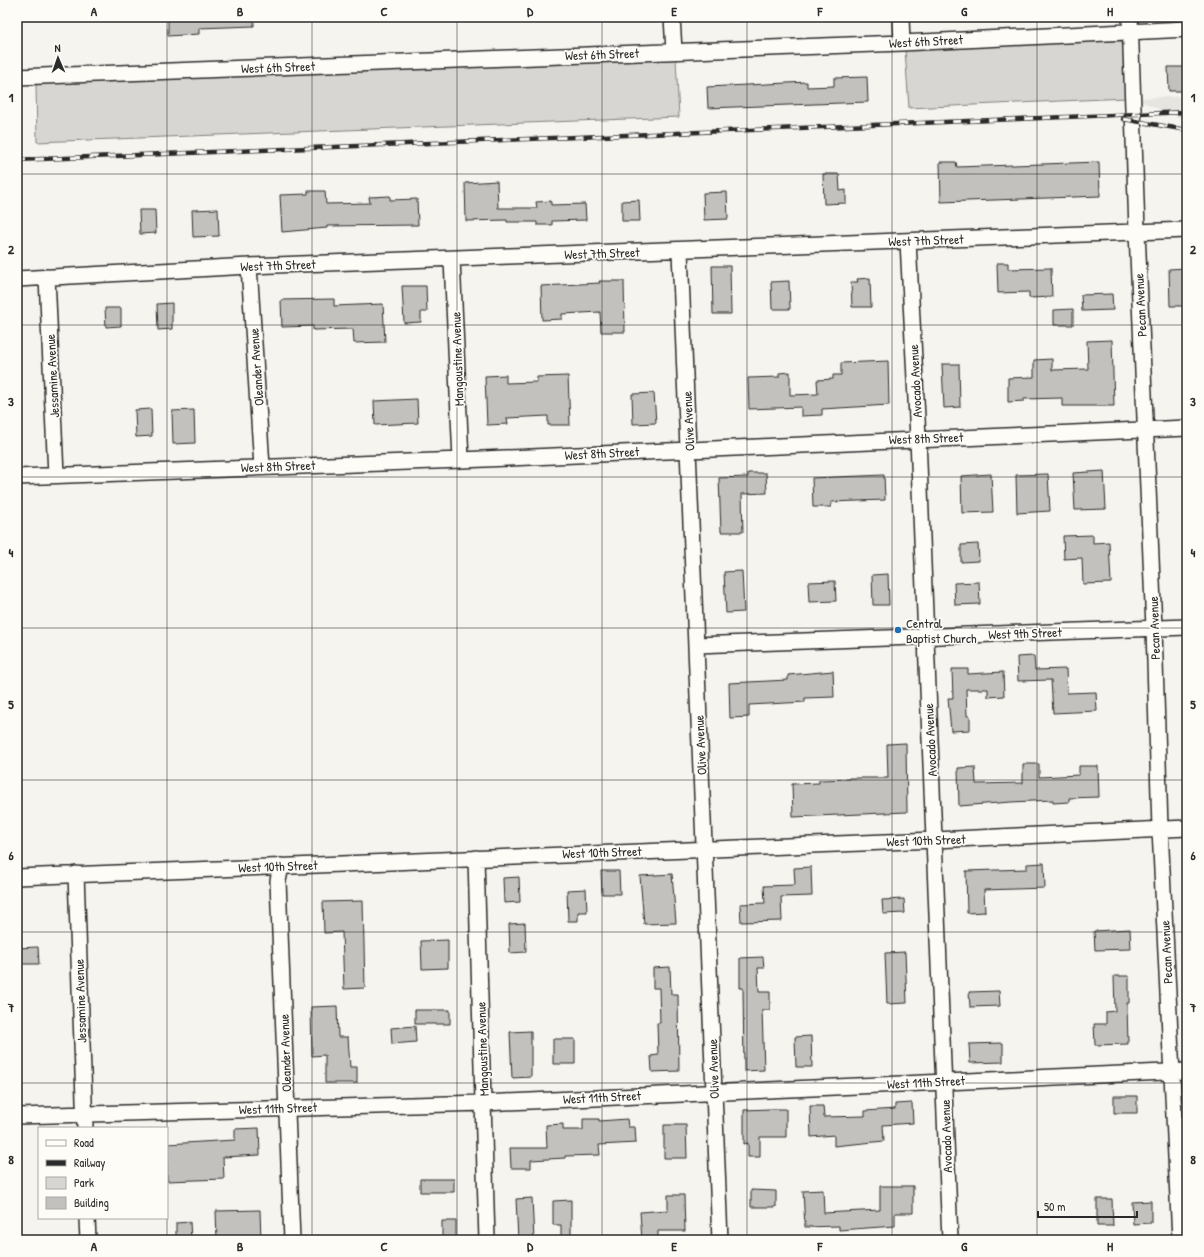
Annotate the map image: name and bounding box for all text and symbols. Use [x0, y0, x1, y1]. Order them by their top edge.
text: A [91, 2, 98, 20]
text: B [237, 2, 244, 20]
text: C [380, 2, 388, 20]
text: D [527, 2, 534, 20]
text: E [671, 2, 677, 20]
text: F [817, 2, 824, 20]
text: G [961, 2, 968, 20]
text: H [1107, 2, 1113, 20]
street label: West 6th Street [889, 30, 964, 52]
north arrow [38, 38, 78, 78]
text: N [54, 41, 61, 55]
street label: West 6th Street [565, 44, 640, 64]
street label: West 6th Street [241, 57, 316, 77]
text: 1 [9, 88, 14, 106]
text: 1 [1191, 88, 1196, 106]
street label: West 7th Street [888, 230, 964, 250]
text: 2 [8, 240, 15, 258]
text: 2 [1190, 240, 1197, 258]
street label: West 7th Street [564, 243, 640, 263]
street label: West 7th Street [240, 255, 316, 275]
street label: Pecan Avenue [1129, 273, 1151, 337]
street label: Mangoustine Avenue [446, 312, 468, 406]
street label: Oleander Avenue [244, 327, 268, 407]
street label: Jessamine Avenue [41, 334, 63, 418]
street label: Avocado Avenue [904, 344, 926, 418]
street label: Olive Avenue [677, 391, 699, 451]
text: 3 [8, 392, 14, 410]
text: 3 [1190, 392, 1196, 410]
street label: West 8th Street [888, 428, 964, 448]
street label: West 8th Street [564, 442, 640, 464]
street label: West 8th Street [240, 456, 316, 476]
text: 4 [9, 543, 14, 561]
text: 4 [1191, 543, 1196, 561]
street label: Pecan Avenue [1144, 596, 1164, 660]
place label: Central Baptist Church [906, 614, 977, 647]
street label: West 9th Street [988, 623, 1063, 643]
marker: Central Baptist Church [893, 625, 903, 635]
text: 5 [8, 695, 14, 713]
text: 5 [1190, 695, 1196, 713]
street label: Avocado Avenue [919, 703, 941, 777]
street label: Olive Avenue [689, 715, 711, 775]
street label: West 10th Street [886, 830, 967, 850]
street label: West 10th Street [562, 842, 643, 862]
text: 6 [8, 846, 14, 864]
text: 6 [1190, 846, 1196, 864]
street label: West 10th Street [238, 856, 319, 876]
street label: Pecan Avenue [1155, 920, 1177, 984]
street label: Jessamine Avenue [70, 959, 90, 1043]
text: 7 [7, 998, 15, 1016]
text: 7 [1189, 998, 1197, 1016]
street label: Mangoustine Avenue [471, 1002, 493, 1096]
street label: Oleander Avenue [275, 1014, 295, 1092]
street label: Olive Avenue [703, 1039, 723, 1099]
street label: West 11th Street [886, 1071, 966, 1093]
street label: West 11th Street [562, 1086, 642, 1108]
street label: West 11th Street [239, 1098, 318, 1118]
street label: Avocado Avenue [936, 1099, 956, 1173]
legend [38, 1127, 168, 1219]
text: Road [74, 1134, 94, 1151]
text: 8 [8, 1150, 14, 1168]
text: 8 [1190, 1150, 1196, 1168]
text: Railway [74, 1154, 105, 1171]
text: Park [74, 1174, 94, 1191]
scale bar [1038, 1193, 1137, 1219]
text: Building [74, 1194, 109, 1211]
text: 50 m [1044, 1198, 1065, 1215]
text: A [91, 1237, 98, 1255]
text: B [237, 1237, 244, 1255]
text: C [380, 1237, 388, 1255]
text: D [527, 1237, 534, 1255]
text: E [671, 1237, 677, 1255]
text: F [817, 1237, 824, 1255]
text: G [961, 1237, 968, 1255]
text: H [1107, 1237, 1113, 1255]

